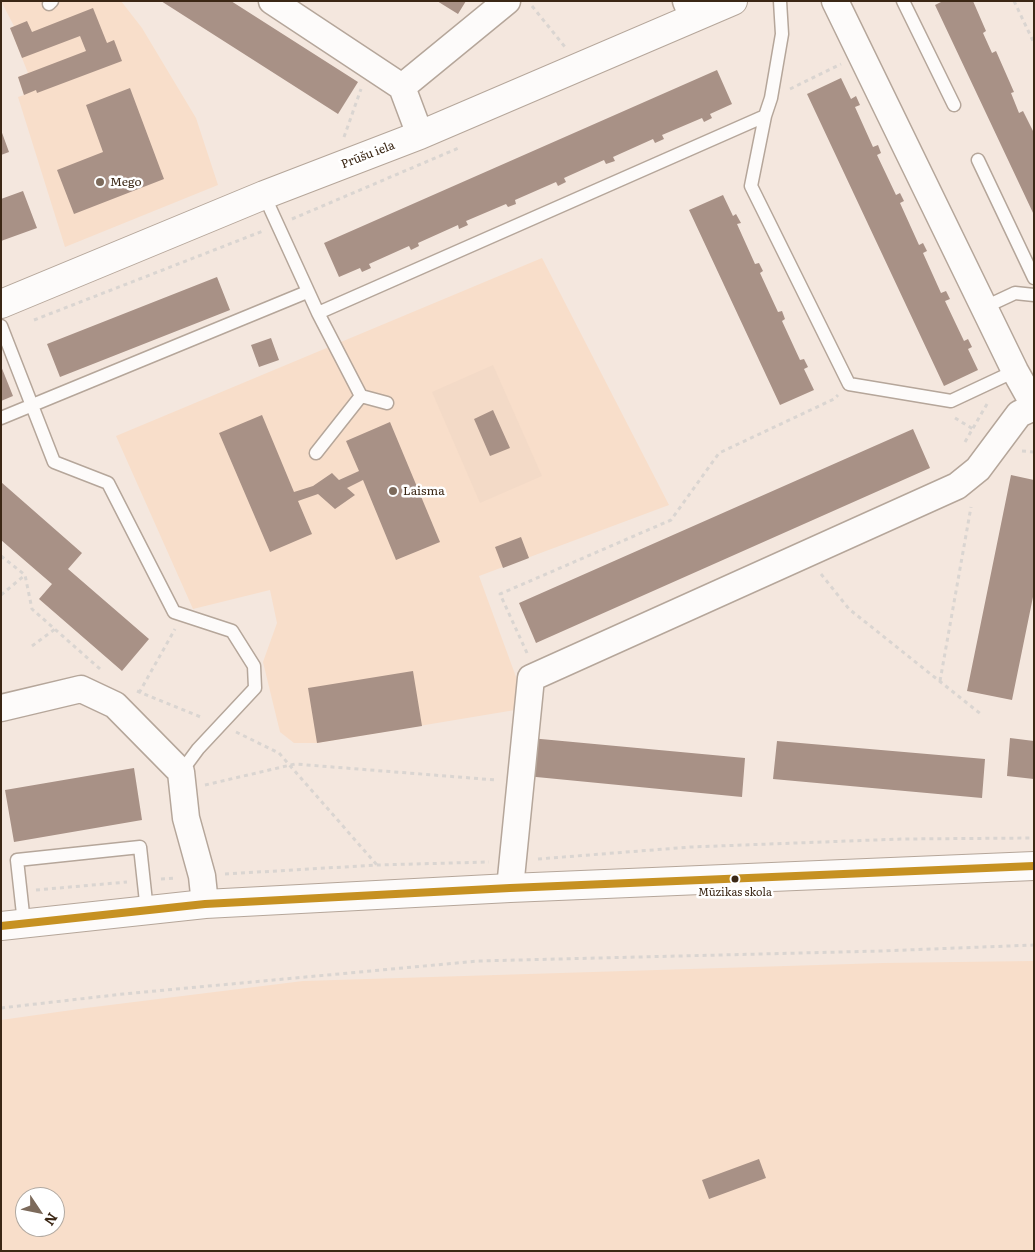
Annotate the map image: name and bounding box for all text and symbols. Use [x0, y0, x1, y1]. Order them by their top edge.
street label: Prūšu iela [339, 138, 397, 172]
place label: Mego [110, 175, 142, 189]
marker: Mego [94, 176, 106, 188]
place label: Laisma [403, 484, 445, 498]
marker: Laisma [387, 485, 399, 497]
marker: Mūzikas skola [730, 874, 740, 884]
place label: Mūzikas skola [698, 886, 772, 900]
north arrow [15, 1187, 65, 1237]
text: N [40, 1209, 63, 1230]

